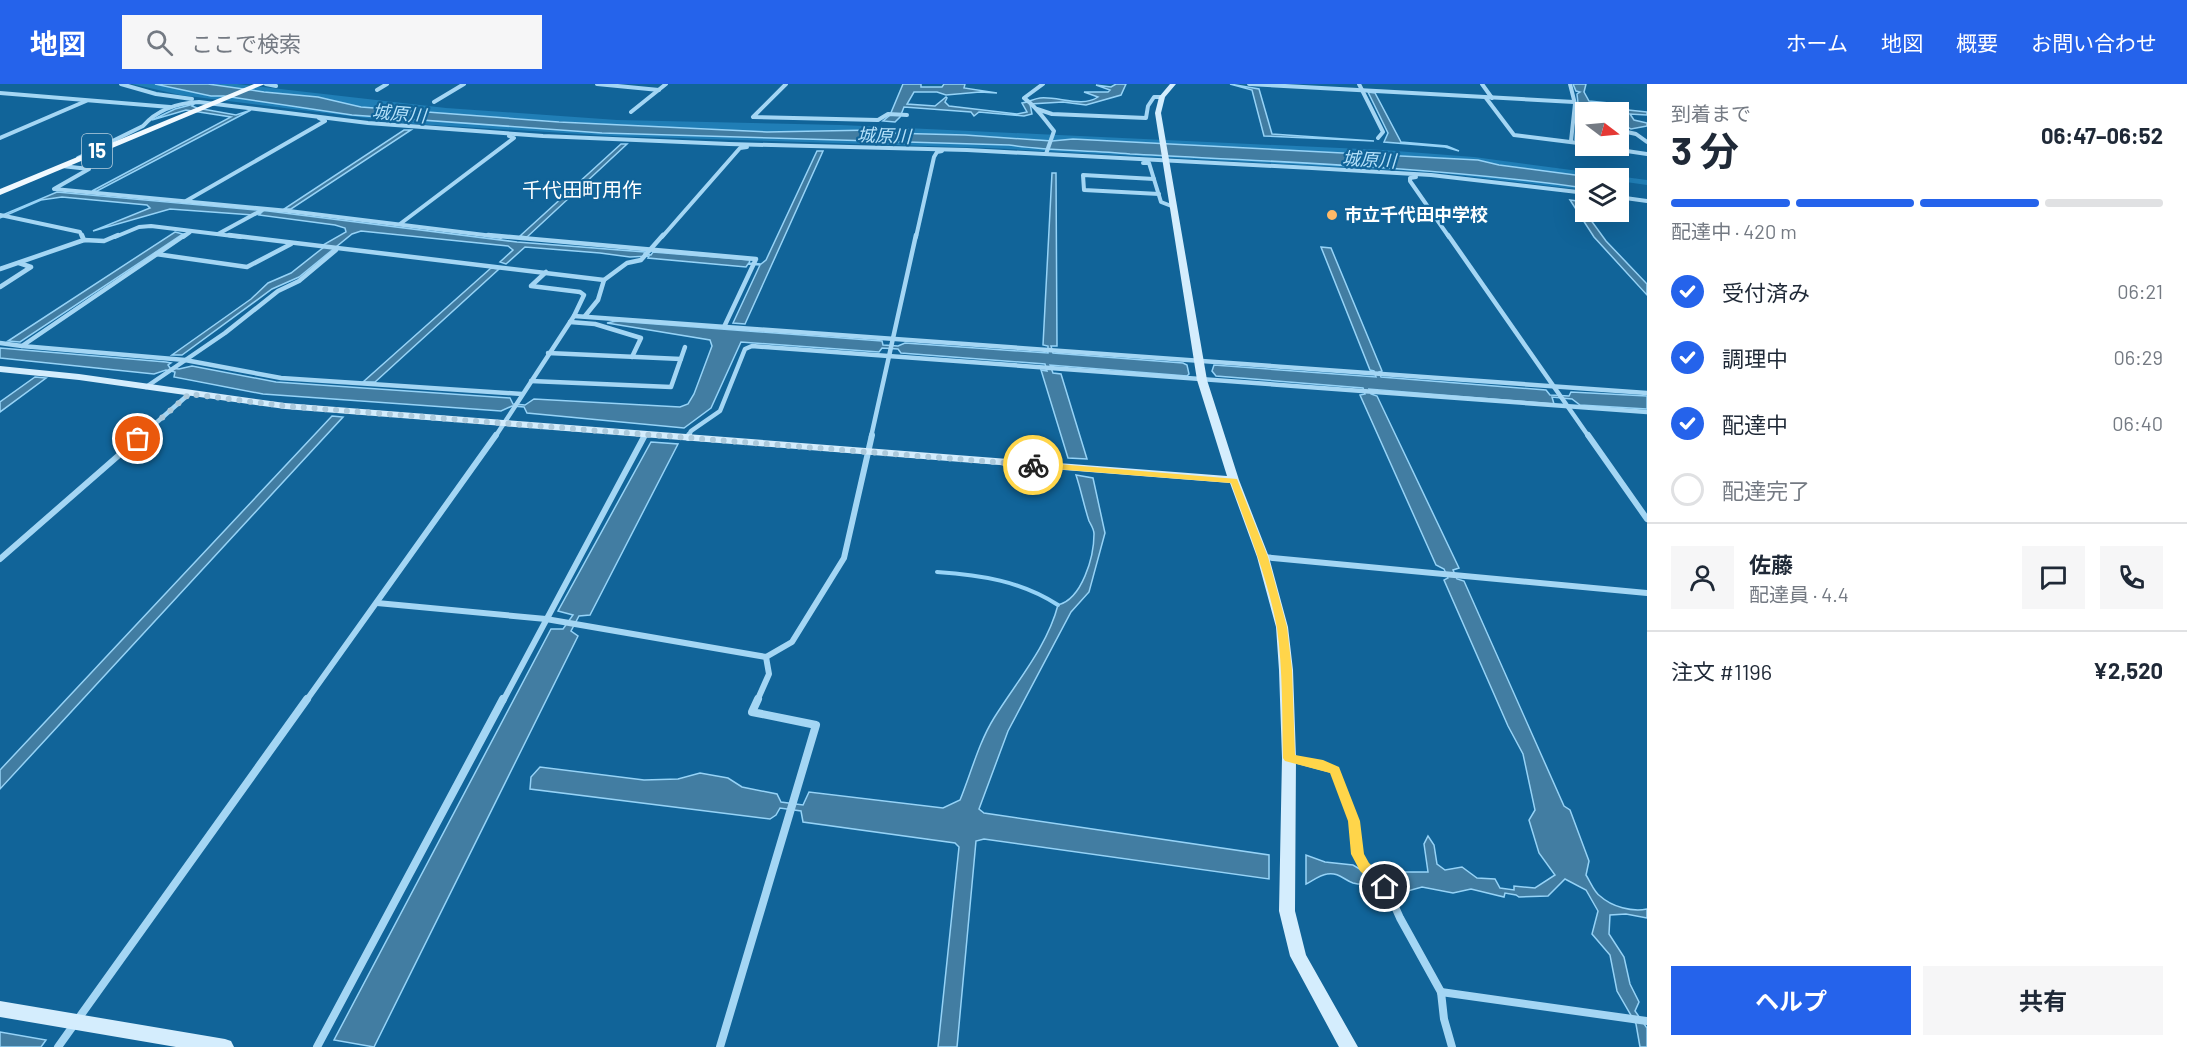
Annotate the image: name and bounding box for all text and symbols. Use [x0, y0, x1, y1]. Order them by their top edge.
search box [122, 15, 542, 69]
text: 地図 [30, 26, 86, 60]
icon: search [143, 26, 176, 59]
text: ここで検索 [191, 30, 301, 56]
text: ホーム [1786, 30, 1848, 55]
text: 地図 [1881, 30, 1923, 55]
text: 概要 [1956, 30, 1998, 55]
text: お問い合わせ [2031, 30, 2157, 55]
water label: 城原川 [371, 100, 429, 126]
text: 到着まで [1671, 101, 1751, 125]
north arrow [1575, 102, 1629, 156]
map controls [1575, 102, 1629, 222]
text: 06:47–06:52 [2041, 122, 2163, 148]
water label: 城原川 [857, 123, 913, 147]
text: 3 分 [1671, 126, 1739, 173]
road number: 15 [82, 134, 112, 168]
water label: 城原川 [1342, 147, 1399, 172]
button: layers [1575, 168, 1629, 222]
district label: 千代田町用作 [522, 177, 642, 201]
place label: 市立千代田中学校 [1344, 203, 1488, 225]
marker: 市立千代田中学校 [1325, 208, 1339, 222]
text: 配達中 · 420 m [1671, 219, 1797, 243]
icon: check [1671, 275, 1704, 308]
text: 受付済み [1722, 279, 1810, 305]
text: 06:21 [2117, 279, 2163, 303]
icon: check [1671, 341, 1704, 374]
text: 調理中 [1722, 345, 1788, 371]
text: 06:29 [2113, 345, 2163, 369]
icon: check [1671, 407, 1704, 440]
text: 配達中 [1722, 411, 1788, 437]
text: 06:40 [2112, 411, 2163, 435]
pin [112, 413, 163, 464]
icon: bag [121, 422, 154, 455]
courier [1003, 435, 1063, 495]
icon: bike [1017, 449, 1050, 482]
text: 配達完了 [1722, 477, 1810, 503]
button: person [1671, 546, 1734, 609]
button: chat [2022, 546, 2085, 609]
button: phone [2100, 546, 2163, 609]
text: 佐藤 [1749, 551, 1793, 577]
text: 配達員 · 4.4 [1749, 582, 1849, 606]
text: ¥2,520 [2093, 657, 2163, 683]
text: 注文 #1196 [1671, 658, 1772, 684]
pin [1359, 861, 1410, 912]
icon: home [1368, 870, 1401, 903]
button: ヘルプ [1671, 966, 1911, 1035]
button: 共有 [1923, 966, 2163, 1035]

